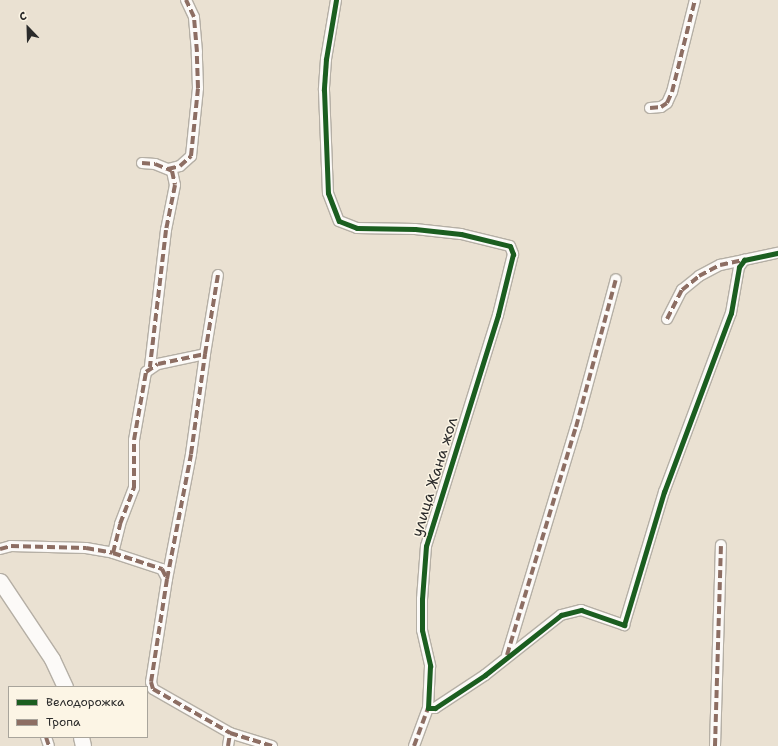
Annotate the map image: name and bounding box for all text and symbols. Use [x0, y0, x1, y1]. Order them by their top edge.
north arrow [8, 8, 48, 48]
text: С [17, 8, 29, 25]
street label: улица Жана жол [408, 415, 462, 539]
legend [8, 686, 148, 738]
text: Велодорожка [46, 694, 124, 710]
text: Тропа [46, 714, 80, 730]

